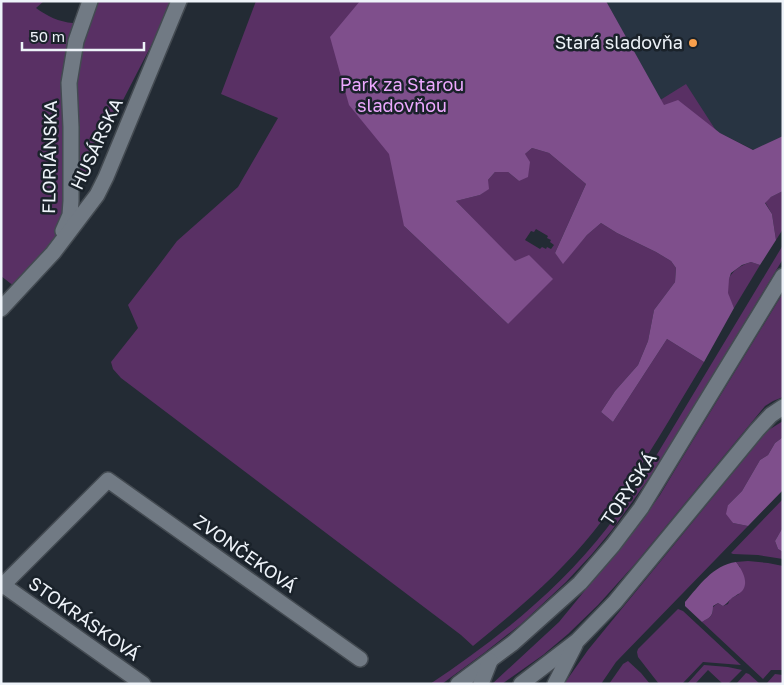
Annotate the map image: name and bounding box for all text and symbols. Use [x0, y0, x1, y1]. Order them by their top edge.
scale bar [22, 20, 145, 52]
text: 50 m [30, 27, 65, 45]
place label: Stará sladovňa [555, 31, 683, 53]
marker: Stará sladovňa [687, 37, 699, 49]
park label: Park za Starou sladovňou [340, 73, 464, 116]
street label: HUSÁRSKA [65, 94, 127, 193]
street label: FLORIÁNSKA [37, 100, 61, 214]
street label: TORYSKÁ [596, 448, 661, 529]
street label: ZVONČEKOVÁ [190, 510, 301, 597]
street label: STOKRÁSKOVÁ [25, 572, 145, 665]

